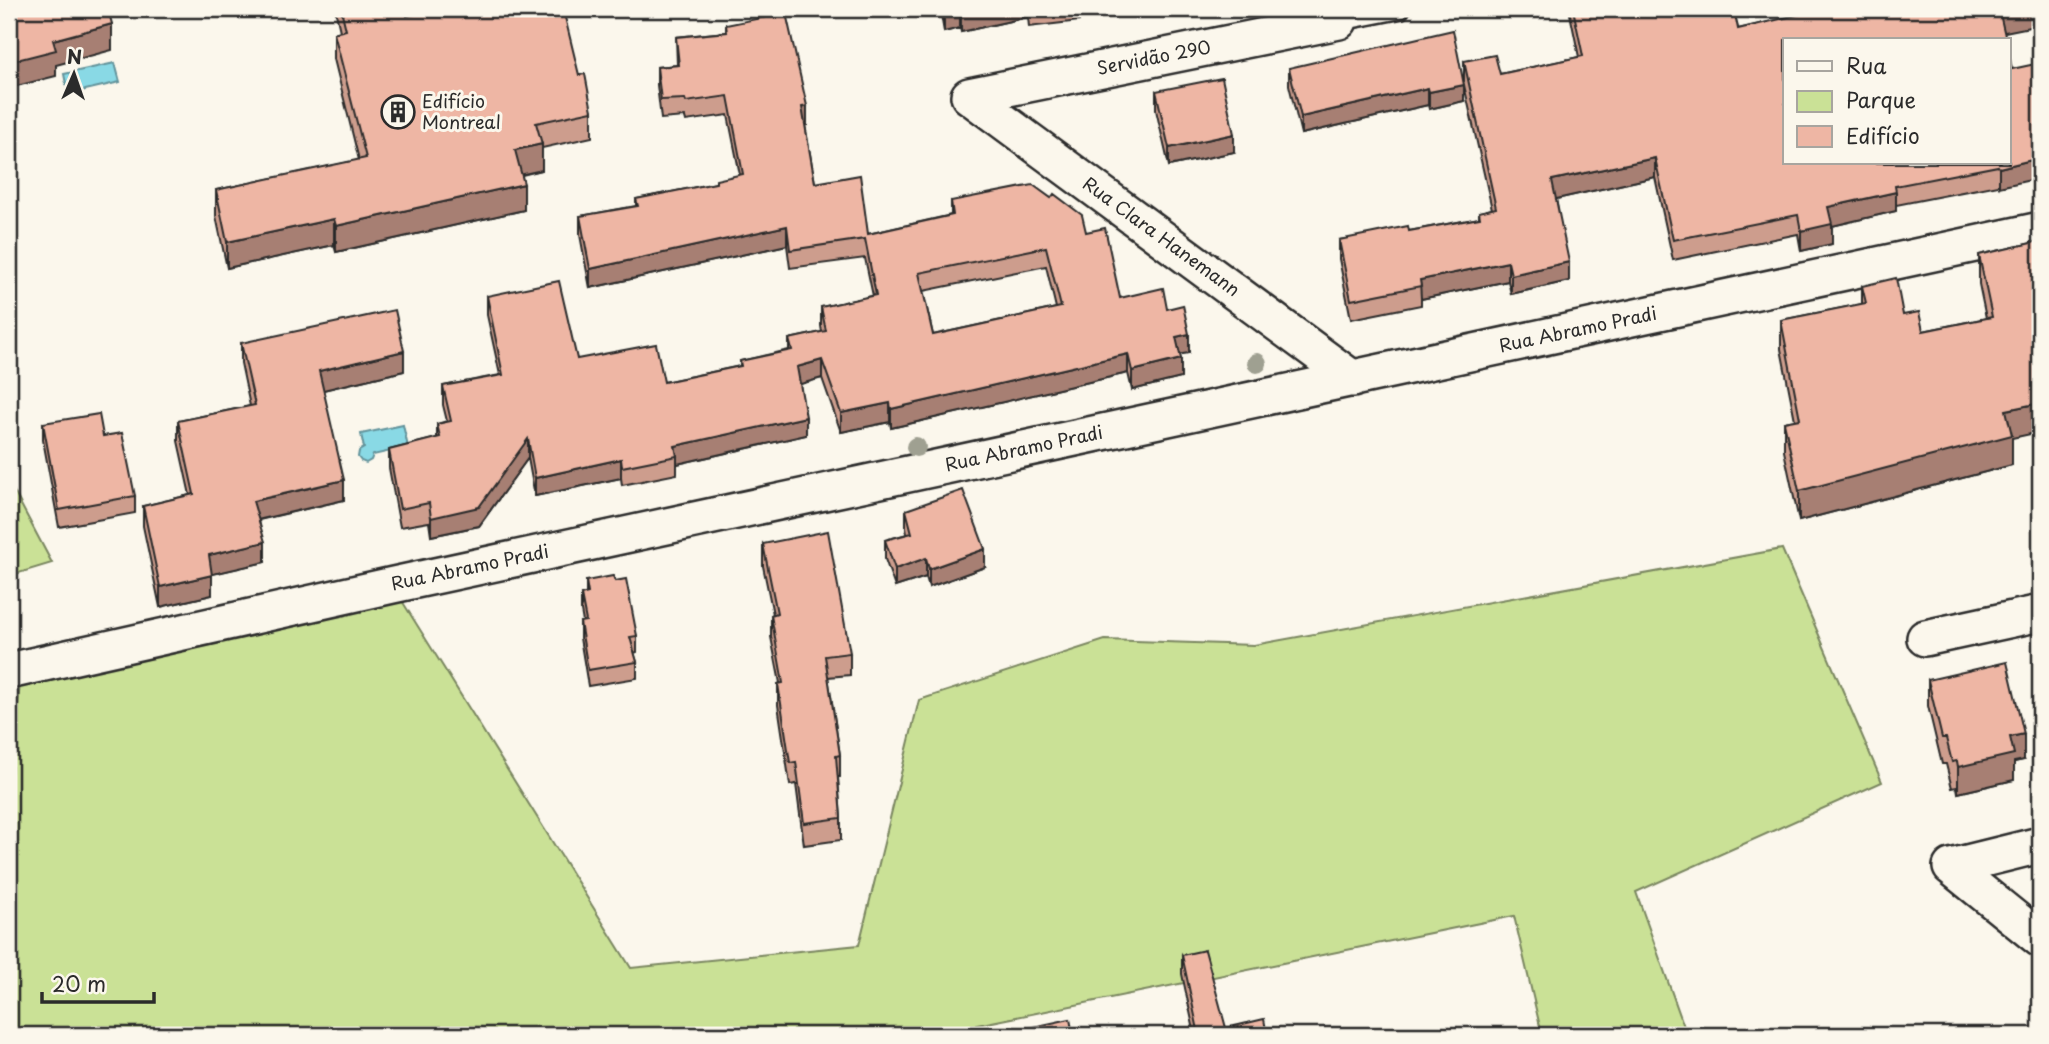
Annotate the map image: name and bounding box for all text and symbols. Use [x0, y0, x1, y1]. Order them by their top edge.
street label: Servidão 290 [1095, 32, 1213, 81]
north arrow [38, 38, 108, 108]
legend [1783, 38, 2010, 164]
text: N [67, 42, 83, 70]
text: Rua [1846, 49, 1887, 81]
text: Parque [1846, 83, 1916, 115]
place label: Edifício Montreal [422, 87, 501, 135]
building icon: Edifício Montreal [379, 93, 417, 131]
text: Edifício [1846, 119, 1920, 151]
street label: Rua Clara Hanemann [1078, 169, 1246, 302]
street label: Rua Abramo Pradi [1496, 299, 1659, 358]
street label: Rua Abramo Pradi [942, 418, 1105, 477]
street label: Rua Abramo Pradi [388, 537, 551, 596]
scale bar [42, 960, 154, 1004]
text: 20 m [52, 967, 106, 999]

